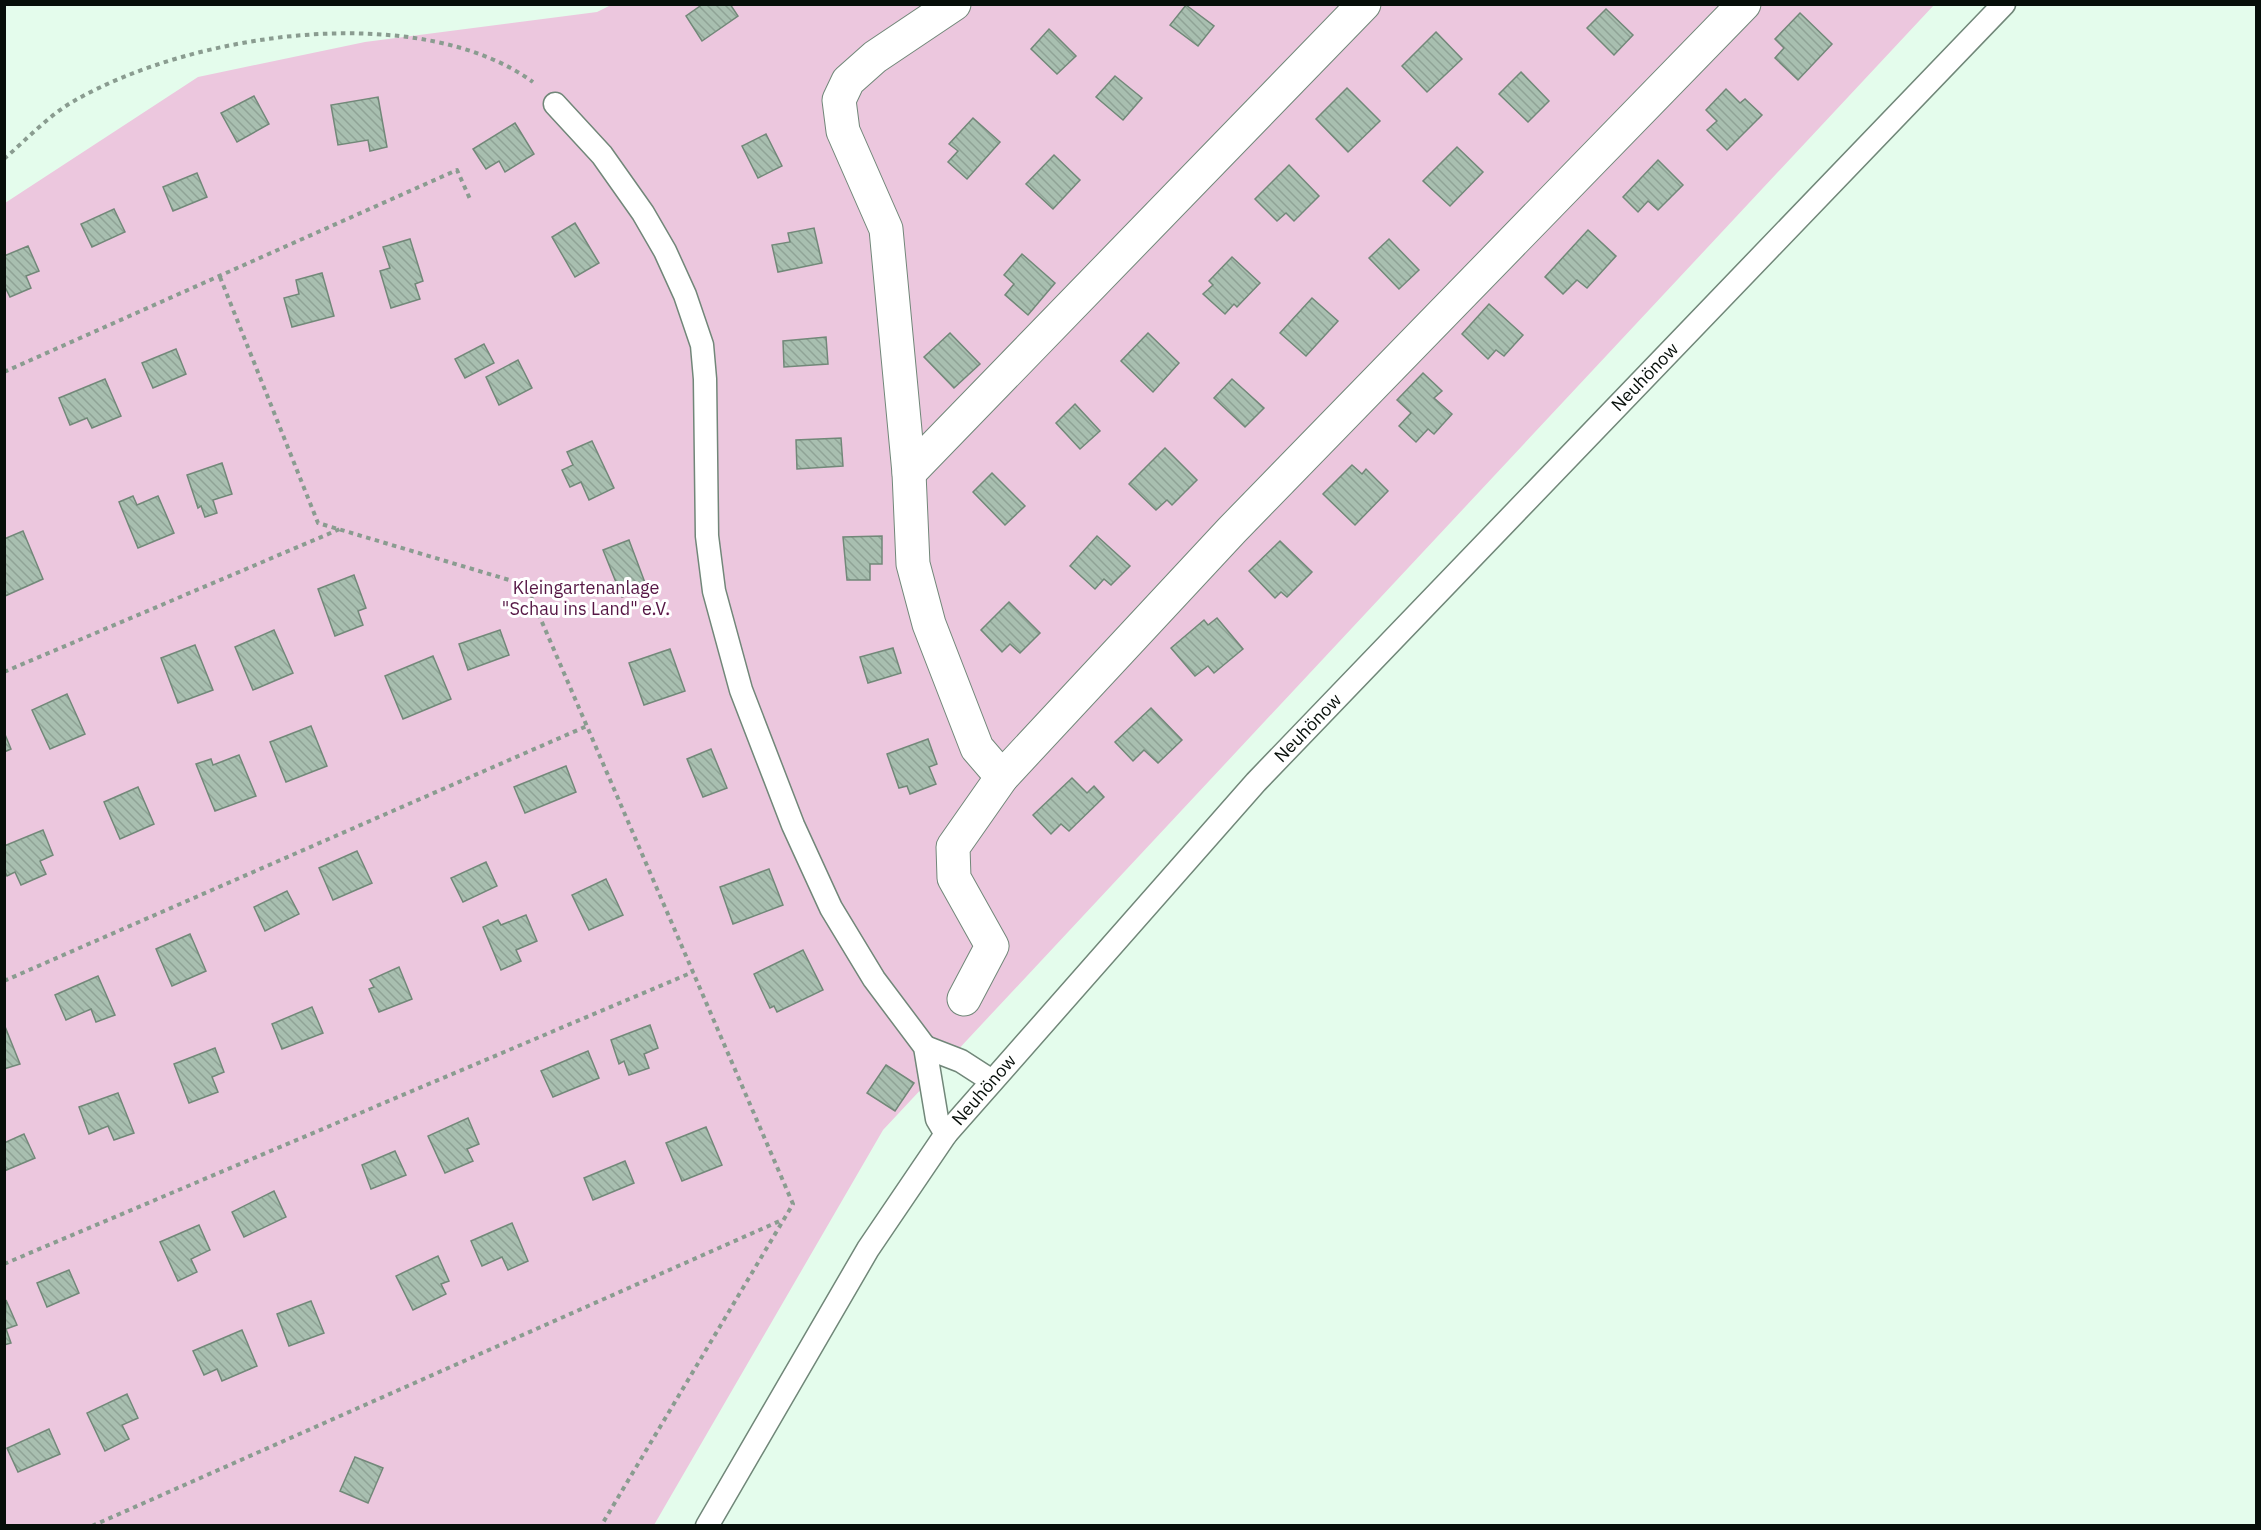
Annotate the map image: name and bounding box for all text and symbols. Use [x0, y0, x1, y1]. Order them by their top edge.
street label: Neuhönow [1606, 337, 1683, 416]
park label: Kleingartenanlage "Schau ins Land" e.V. [502, 576, 670, 620]
street label: Neuhönow [1269, 688, 1346, 767]
street label: Neuhönow [946, 1049, 1021, 1130]

